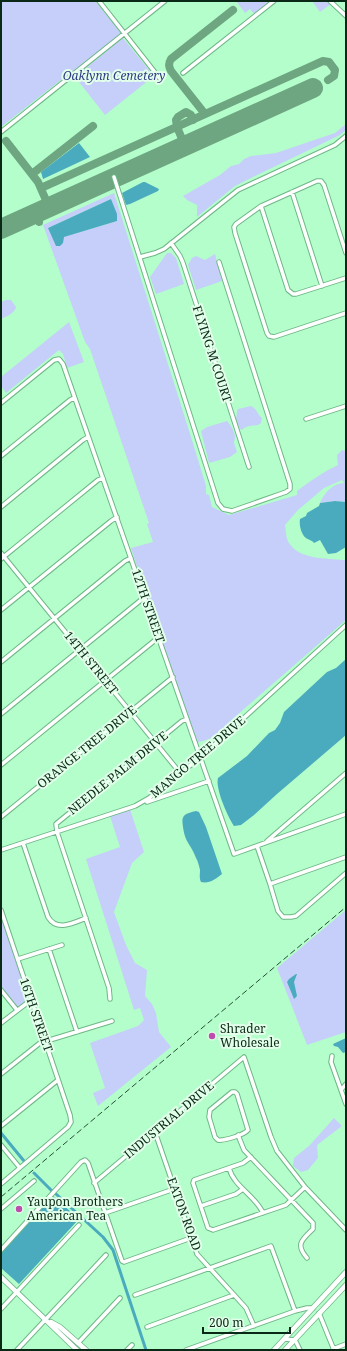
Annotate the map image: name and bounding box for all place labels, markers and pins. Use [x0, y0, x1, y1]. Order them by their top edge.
place label: Shrader Wholesale [220, 1020, 280, 1051]
marker: Shrader Wholesale [207, 1031, 217, 1041]
place label: Yaupon Brothers American Tea [26, 1193, 123, 1224]
marker: Yaupon Brothers American Tea [14, 1204, 24, 1214]

